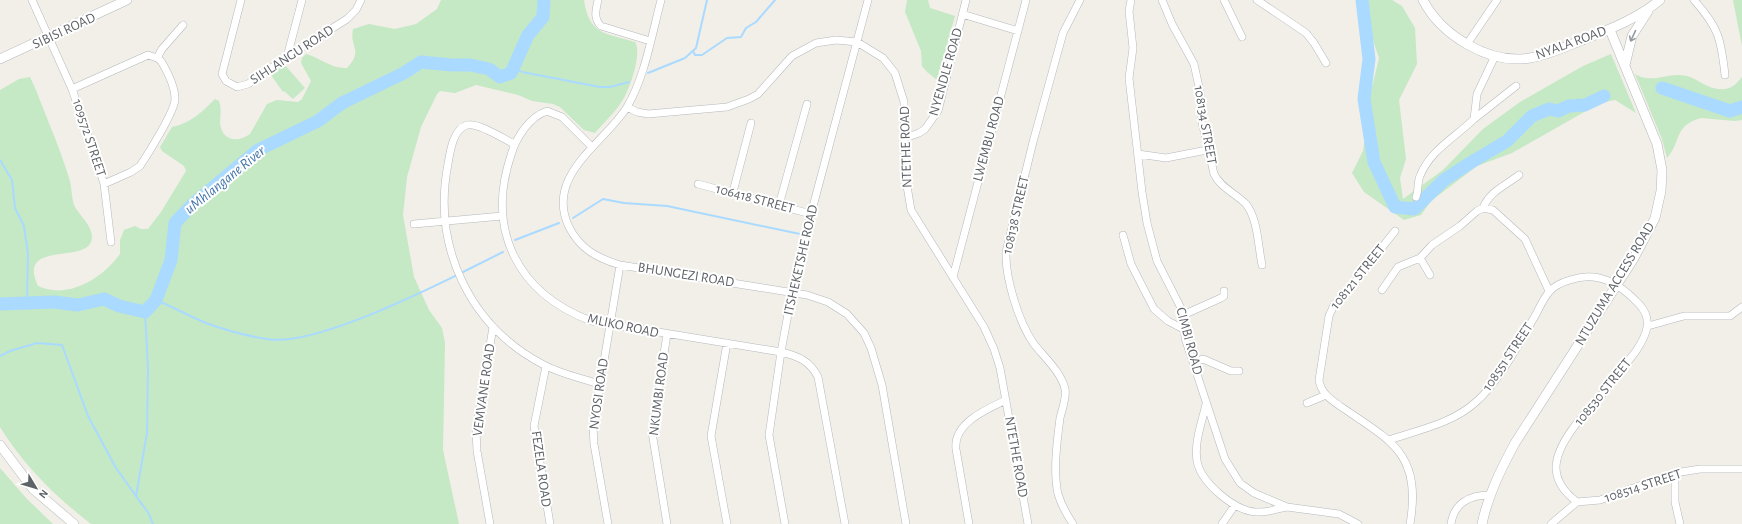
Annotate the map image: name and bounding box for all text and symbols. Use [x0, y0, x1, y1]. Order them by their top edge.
street label: SIBISI ROAD [30, 10, 98, 52]
street label: SIHLANGU ROAD [248, 23, 336, 87]
street label: NYALA ROAD [1534, 24, 1608, 62]
street label: NYENDLE ROAD [927, 26, 965, 118]
one-way arrow [1628, 29, 1636, 41]
street label: 108134 STREET [1191, 84, 1219, 166]
street label: LWEMBU ROAD [971, 95, 1007, 183]
street label: 109572 STREET [70, 98, 108, 179]
street label: NTETHE ROAD [898, 106, 914, 188]
water label: uMhlangane River [182, 143, 269, 217]
street label: 108138 STREET [1000, 174, 1032, 255]
street label: 106418 STREET [714, 182, 796, 216]
street label: ITSHEKETSHE ROAD [781, 203, 821, 317]
street label: NTUZUMA ACCESS ROAD [1573, 220, 1657, 348]
street label: 108121 STREET [1328, 242, 1388, 312]
street label: BHUNGEZI ROAD [637, 260, 735, 290]
street label: CIMBI ROAD [1173, 306, 1205, 376]
street label: MLIKO ROAD [586, 312, 660, 340]
street label: 108551 STREET [1480, 320, 1536, 394]
street label: VEMVANE ROAD [471, 343, 497, 437]
street label: NKUMBI ROAD [647, 351, 671, 437]
street label: 108530 STREET [1572, 356, 1634, 428]
street label: NYOSI ROAD [587, 358, 611, 430]
street label: NTETHE ROAD [1002, 415, 1030, 499]
street label: FEZELA ROAD [529, 430, 553, 508]
street label: 108514 STREET [1603, 467, 1683, 505]
north arrow [16, 468, 56, 508]
text: N [37, 487, 50, 500]

